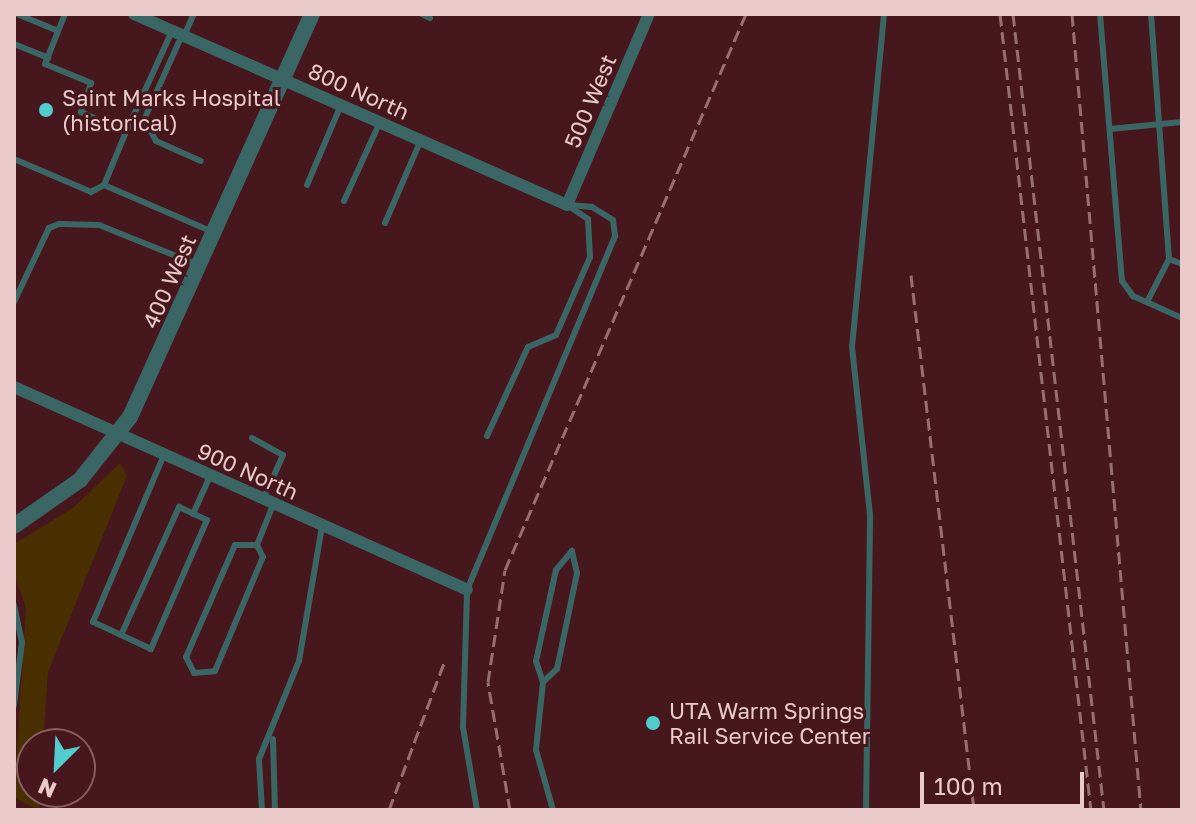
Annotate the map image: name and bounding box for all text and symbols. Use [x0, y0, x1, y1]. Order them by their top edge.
street label: 500 West [559, 50, 621, 152]
street label: 800 North [305, 57, 413, 125]
place label: Saint Marks Hospital (historical) [62, 84, 281, 136]
marker: Saint Marks Hospital (historical) [37, 101, 55, 119]
street label: 400 West [137, 230, 201, 332]
street label: 900 North [194, 437, 302, 505]
place label: UTA Warm Springs Rail Service Center [669, 697, 870, 748]
marker: UTA Warm Springs Rail Service Center [644, 714, 662, 732]
north arrow [16, 728, 96, 808]
scale bar [924, 756, 1088, 806]
text: 100 m [934, 771, 1003, 800]
text: N [34, 773, 60, 804]

